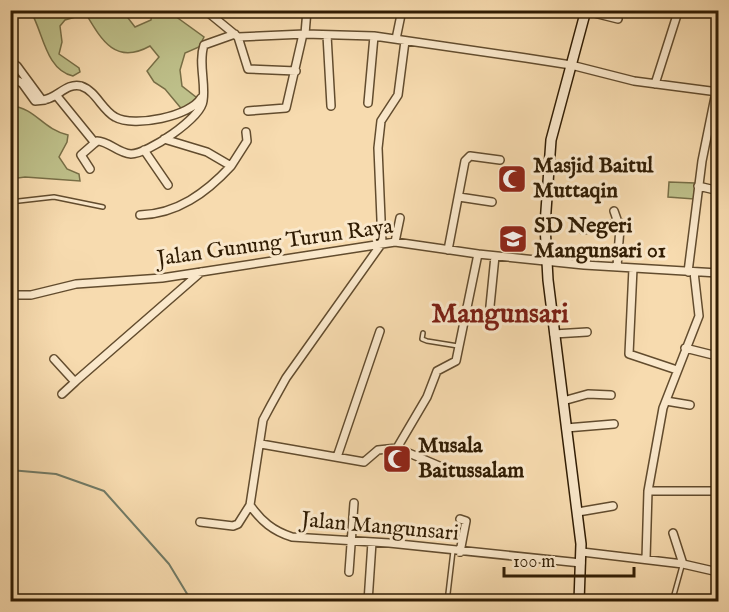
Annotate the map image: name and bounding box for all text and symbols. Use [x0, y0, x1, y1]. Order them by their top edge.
place label: Masjid Baitul Muttaqin [533, 152, 654, 205]
mosque icon: Masjid Baitul Muttaqin [496, 163, 528, 195]
place label: SD Negeri Mangunsari 01 [534, 212, 666, 265]
street label: Jalan Gunung Turun Raya [152, 213, 395, 274]
school or university icon: SD Negeri Mangunsari 01 [497, 223, 529, 255]
district label: Mangunsari [431, 297, 569, 332]
place label: Musala Baitussalam [418, 432, 524, 485]
mosque icon: Musala Baitussalam [381, 443, 413, 475]
street label: Jalan Mangunsari [297, 506, 460, 548]
scale bar [504, 540, 634, 578]
text: 100 m [513, 551, 555, 574]

